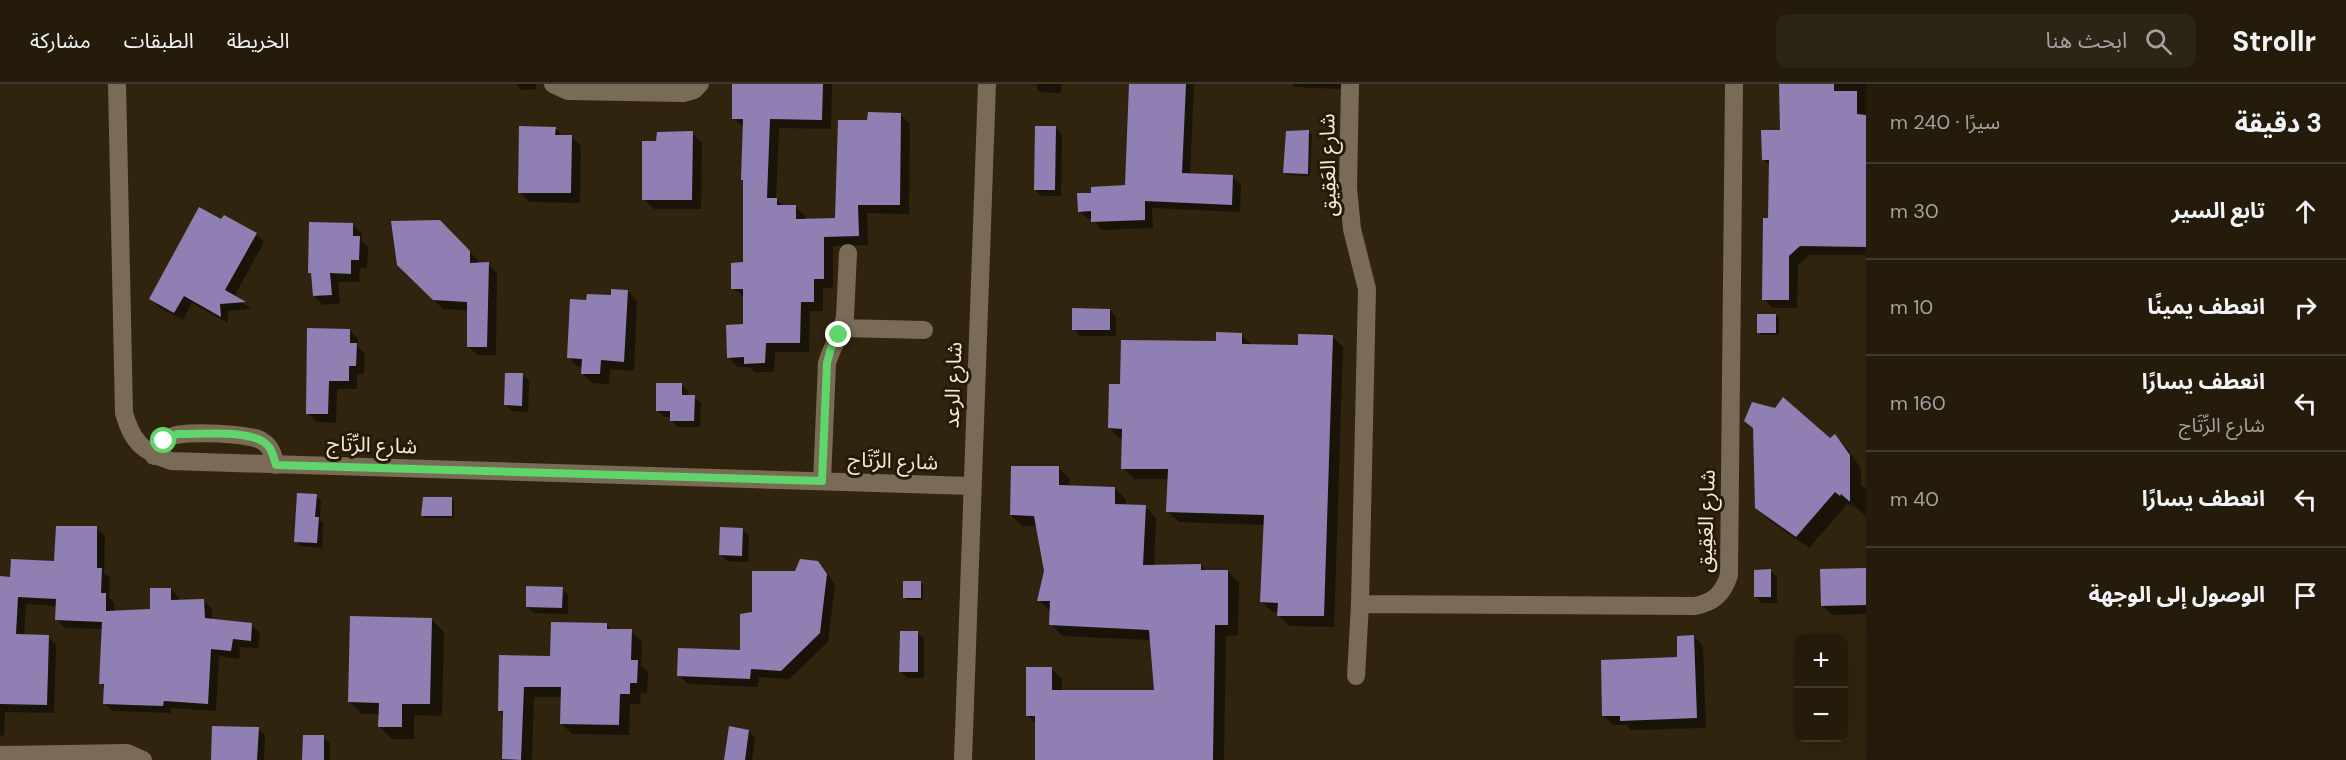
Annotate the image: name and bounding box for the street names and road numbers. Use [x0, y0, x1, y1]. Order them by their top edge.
street label: شارع العَقِيق [1313, 113, 1344, 217]
street label: شارع الرعد [937, 341, 970, 429]
street label: شارع الرِّتَاج [326, 429, 418, 462]
street label: شارع الرِّتَاج [847, 445, 939, 478]
street label: شارع العَقِيق [1690, 469, 1723, 573]

